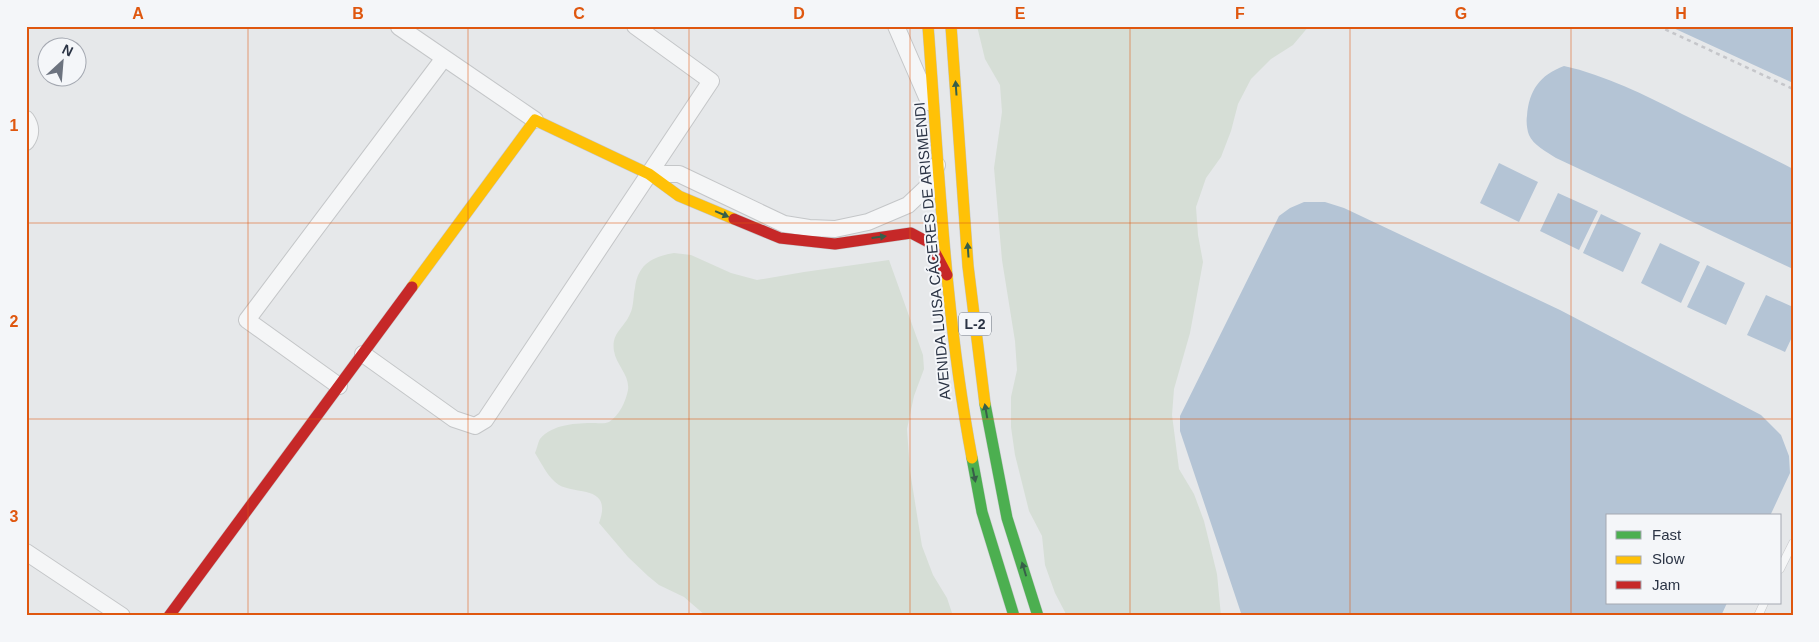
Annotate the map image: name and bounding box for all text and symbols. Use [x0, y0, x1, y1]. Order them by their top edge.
text: A [132, 5, 144, 22]
text: B [352, 5, 364, 22]
text: C [573, 5, 585, 22]
text: D [793, 5, 805, 22]
text: E [1015, 5, 1026, 22]
text: F [1235, 5, 1245, 22]
text: G [1455, 5, 1467, 22]
text: H [1675, 5, 1687, 22]
north arrow [38, 38, 88, 88]
text: N [60, 41, 76, 60]
one-way arrow [951, 80, 959, 96]
street label: AVENIDA LUISA CÁCERES DE ARISMENDI [911, 101, 953, 401]
text: 1 [10, 117, 19, 134]
one-way arrow [715, 211, 730, 218]
one-way arrow [872, 233, 888, 241]
one-way arrow [964, 242, 972, 258]
road number: L-2 [959, 312, 991, 336]
text: 2 [10, 313, 19, 330]
one-way arrow [981, 403, 989, 419]
one-way arrow [971, 467, 979, 483]
text: 3 [10, 508, 19, 525]
legend [1606, 514, 1782, 604]
text: Fast [1652, 526, 1682, 543]
text: Slow [1652, 550, 1685, 567]
one-way arrow [1019, 562, 1027, 577]
text: Jam [1652, 576, 1680, 593]

